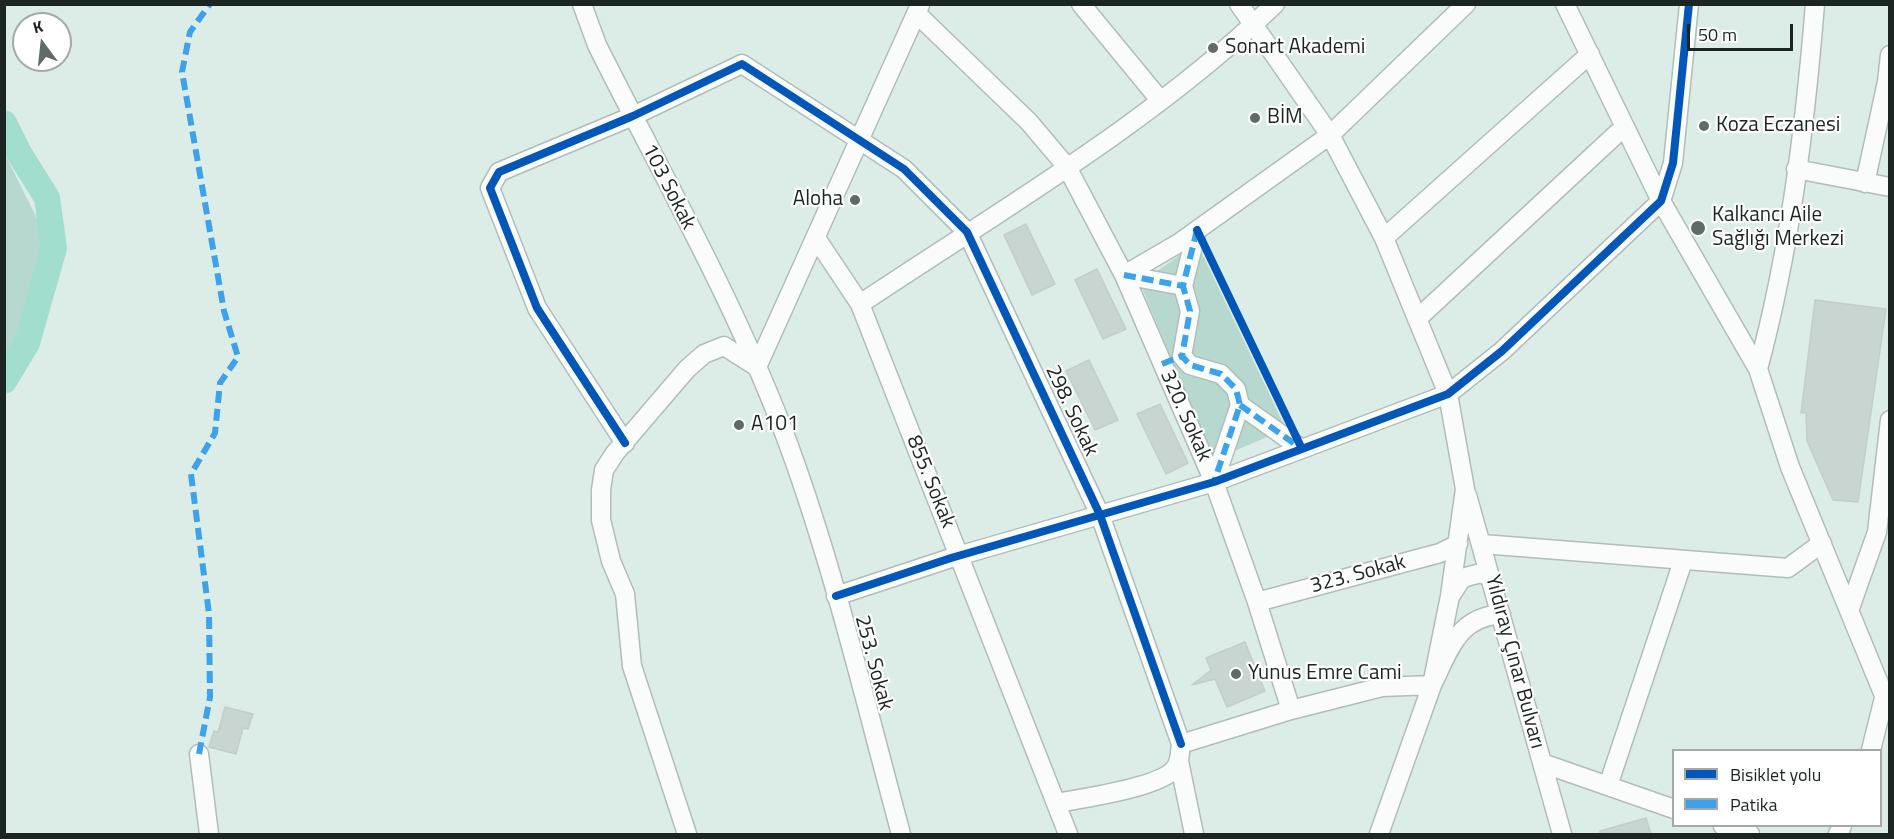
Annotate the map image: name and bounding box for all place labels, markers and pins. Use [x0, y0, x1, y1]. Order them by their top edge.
place label: Sonart Akademi [1225, 35, 1365, 61]
marker: Sonart Akademi [1206, 41, 1220, 55]
place label: BİM [1267, 105, 1303, 131]
marker: BİM [1248, 111, 1262, 125]
place label: Koza Eczanesi [1716, 113, 1840, 139]
marker: Koza Eczanesi [1697, 119, 1711, 133]
place label: Aloha [793, 187, 843, 213]
marker: Aloha [848, 193, 862, 207]
place label: Kalkancı Aile Sağlığı Merkezi [1712, 203, 1844, 253]
marker: Kalkancı Aile Sağlığı Merkezi [1689, 219, 1707, 237]
place label: A101 [751, 412, 799, 438]
marker: A101 [732, 418, 746, 432]
place label: Yunus Emre Cami [1248, 661, 1402, 687]
marker: Yunus Emre Cami [1229, 667, 1243, 681]

